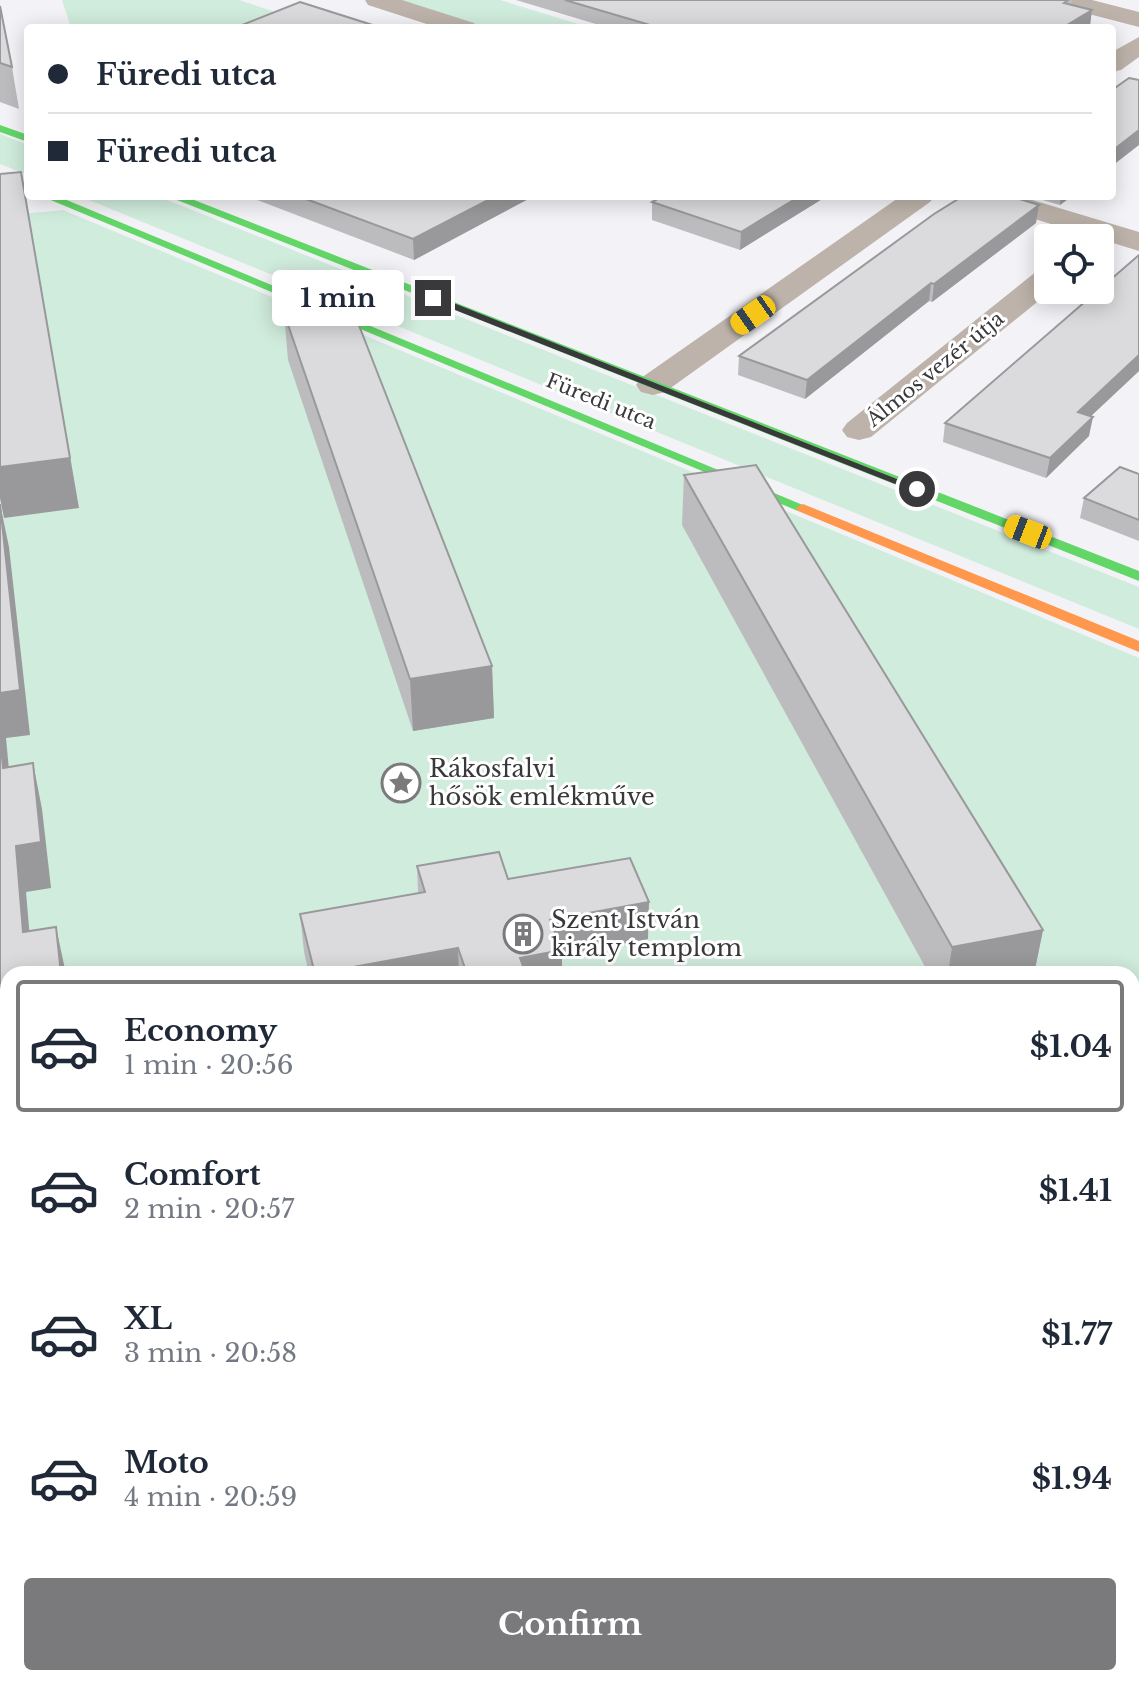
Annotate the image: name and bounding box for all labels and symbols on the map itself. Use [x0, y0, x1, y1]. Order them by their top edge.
callout: 1 min [273, 270, 405, 326]
route end [415, 280, 451, 316]
car [726, 291, 780, 339]
street label: Álmos vezér útja [860, 305, 1009, 432]
street label: Füredi utca [543, 368, 660, 434]
route start [899, 471, 935, 507]
car [1001, 512, 1055, 552]
place label: Rákosfalvi hősök emlékműve [429, 754, 655, 811]
place icon: Rákosfalvi hősök emlékműve [380, 762, 422, 804]
place label: Szent István király templom [551, 905, 742, 962]
building icon: Szent István király templom [502, 913, 544, 955]

